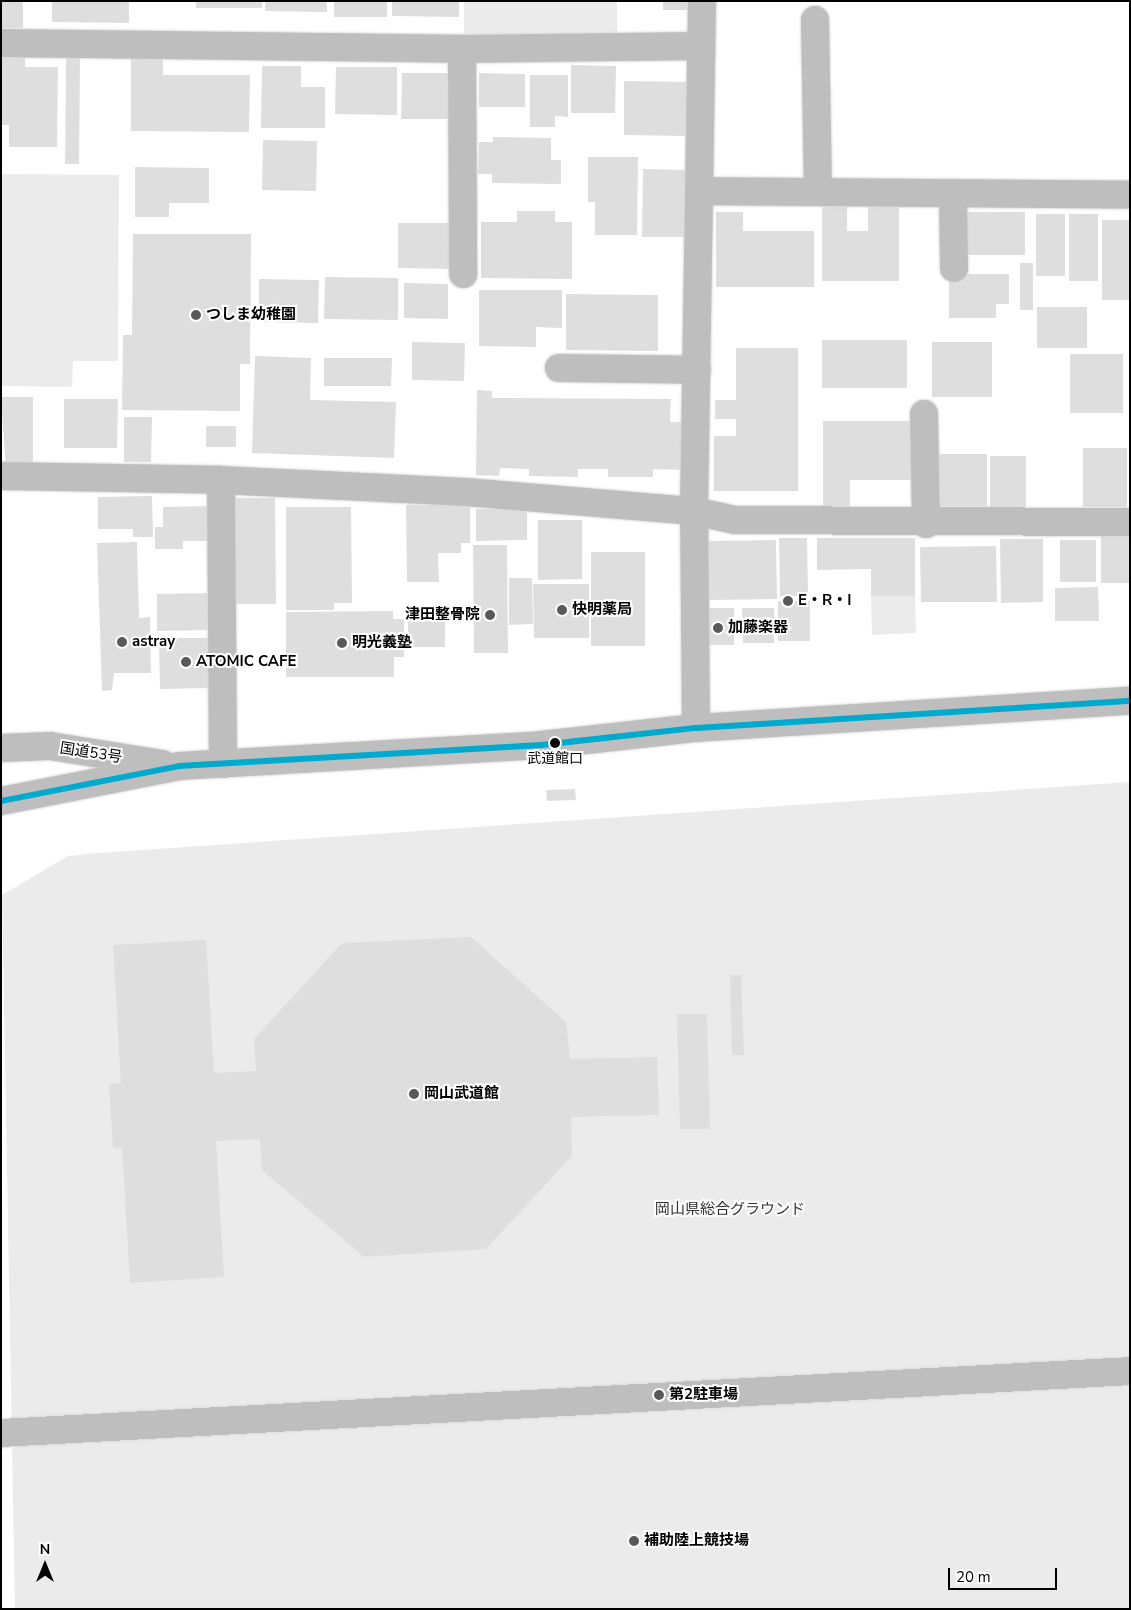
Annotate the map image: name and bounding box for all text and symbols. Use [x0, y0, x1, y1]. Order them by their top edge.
place label: つしま幼稚園 [206, 306, 296, 324]
marker: つしま幼稚園 [190, 309, 202, 321]
place label: E・R・I [798, 592, 851, 610]
marker: E・R・I [782, 595, 794, 607]
place label: 快明薬局 [572, 601, 632, 619]
marker: 快明薬局 [556, 604, 568, 616]
place label: 津田整骨院 [405, 606, 480, 624]
marker: 津田整骨院 [484, 609, 496, 621]
place label: 加藤楽器 [728, 619, 788, 637]
marker: 加藤楽器 [712, 622, 724, 634]
place label: astray [132, 633, 175, 651]
place label: 明光義塾 [352, 634, 412, 652]
marker: astray [116, 636, 128, 648]
marker: 明光義塾 [336, 637, 348, 649]
place label: ATOMIC CAFE [196, 653, 296, 671]
marker: ATOMIC CAFE [180, 656, 192, 668]
marker: 武道館口 [550, 738, 560, 748]
street label: 国道53号 [58, 739, 124, 767]
place label: 武道館口 [527, 751, 583, 767]
place label: 岡山武道館 [424, 1085, 499, 1103]
marker: 岡山武道館 [408, 1088, 420, 1100]
park label: 岡山県総合グラウンド [655, 1201, 805, 1219]
place label: 第2駐車場 [669, 1386, 738, 1404]
marker: 第2駐車場 [653, 1389, 665, 1401]
place label: 補助陸上競技場 [644, 1532, 749, 1550]
marker: 補助陸上競技場 [628, 1535, 640, 1547]
north arrow [20, 1540, 70, 1590]
text: N [40, 1540, 50, 1559]
scale bar [951, 1558, 1060, 1590]
text: 20 m [956, 1567, 991, 1587]

